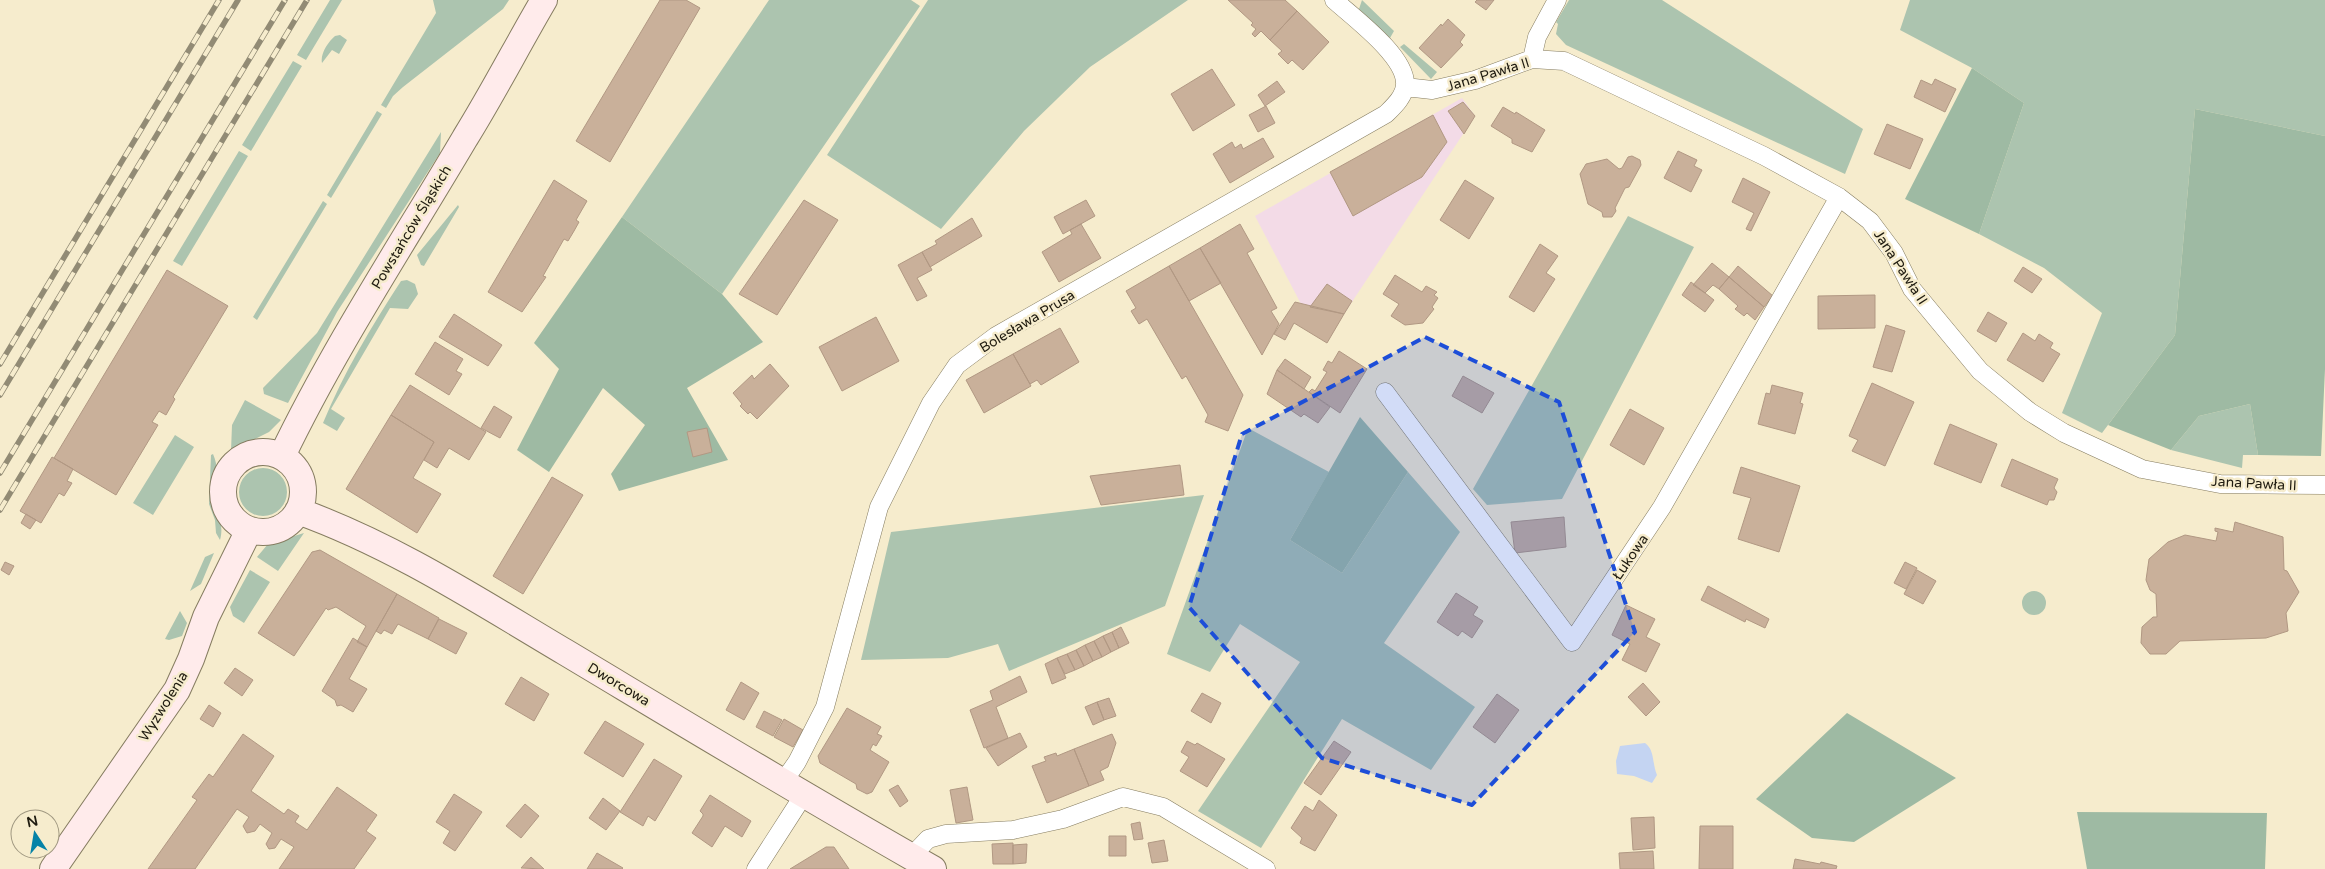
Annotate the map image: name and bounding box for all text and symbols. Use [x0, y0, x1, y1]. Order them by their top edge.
street label: Jana Pawła II [1445, 54, 1531, 95]
street label: Powstańców Śląskich [368, 162, 455, 292]
street label: Jana Pawła II [1870, 227, 1931, 308]
street label: Bolesława Prusa [977, 286, 1078, 357]
street label: Jana Pawła II [2211, 473, 2297, 494]
street label: Łukowa [1609, 531, 1652, 583]
street label: Dworcowa [584, 659, 653, 710]
street label: Wyzwolenia [135, 668, 192, 744]
north arrow [10, 809, 60, 859]
text: N [25, 812, 40, 831]

